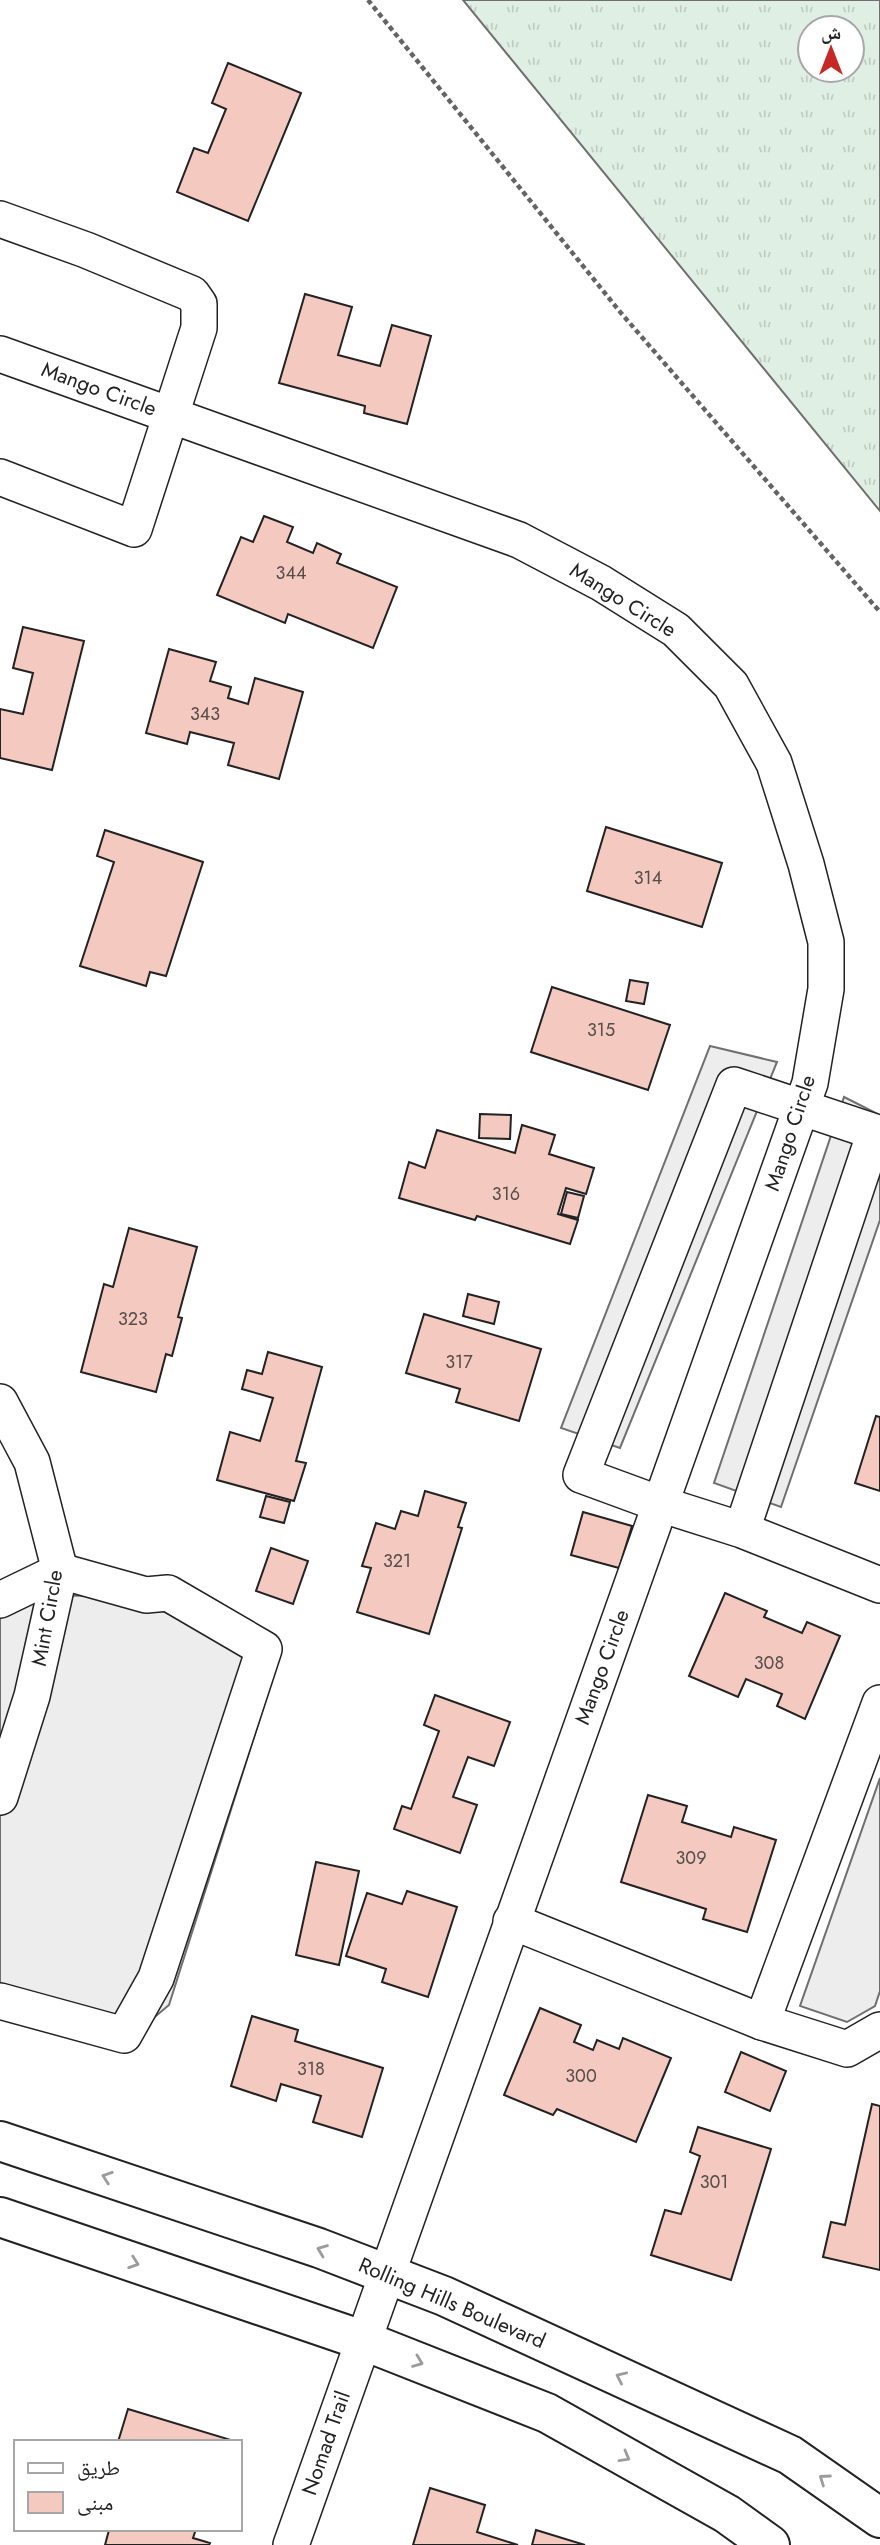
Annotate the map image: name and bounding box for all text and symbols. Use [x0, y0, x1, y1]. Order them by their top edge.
north arrow [796, 14, 866, 84]
text: ش [821, 19, 841, 46]
street label: Mango Circle [37, 354, 161, 424]
street label: Mango Circle [564, 555, 682, 645]
house number: 344 [276, 560, 306, 586]
house number: 343 [190, 701, 220, 727]
house number: 314 [634, 865, 662, 891]
house number: 315 [587, 1017, 615, 1043]
street label: Mango Circle [757, 1071, 823, 1195]
house number: 316 [492, 1181, 520, 1207]
house number: 323 [118, 1306, 148, 1332]
house number: 317 [445, 1349, 473, 1375]
house number: 321 [383, 1548, 411, 1574]
street label: Mint Circle [24, 1567, 70, 1668]
street label: Mango Circle [567, 1605, 637, 1729]
house number: 308 [754, 1650, 784, 1676]
house number: 309 [676, 1845, 707, 1871]
house number: 318 [297, 2056, 325, 2082]
house number: 300 [565, 2063, 597, 2089]
house number: 301 [700, 2169, 728, 2195]
one-way arrow [101, 2171, 113, 2185]
one-way arrow [317, 2244, 329, 2258]
street label: Rolling Hills Boulevard [354, 2250, 550, 2356]
one-way arrow [128, 2255, 140, 2269]
one-way arrow [412, 2354, 424, 2368]
one-way arrow [616, 2372, 628, 2386]
street label: Nomad Trail [294, 2387, 358, 2499]
legend [14, 2440, 242, 2531]
one-way arrow [617, 2449, 630, 2462]
text: طريق [77, 2453, 120, 2483]
one-way arrow [819, 2475, 832, 2487]
text: مبنى [77, 2488, 113, 2518]

